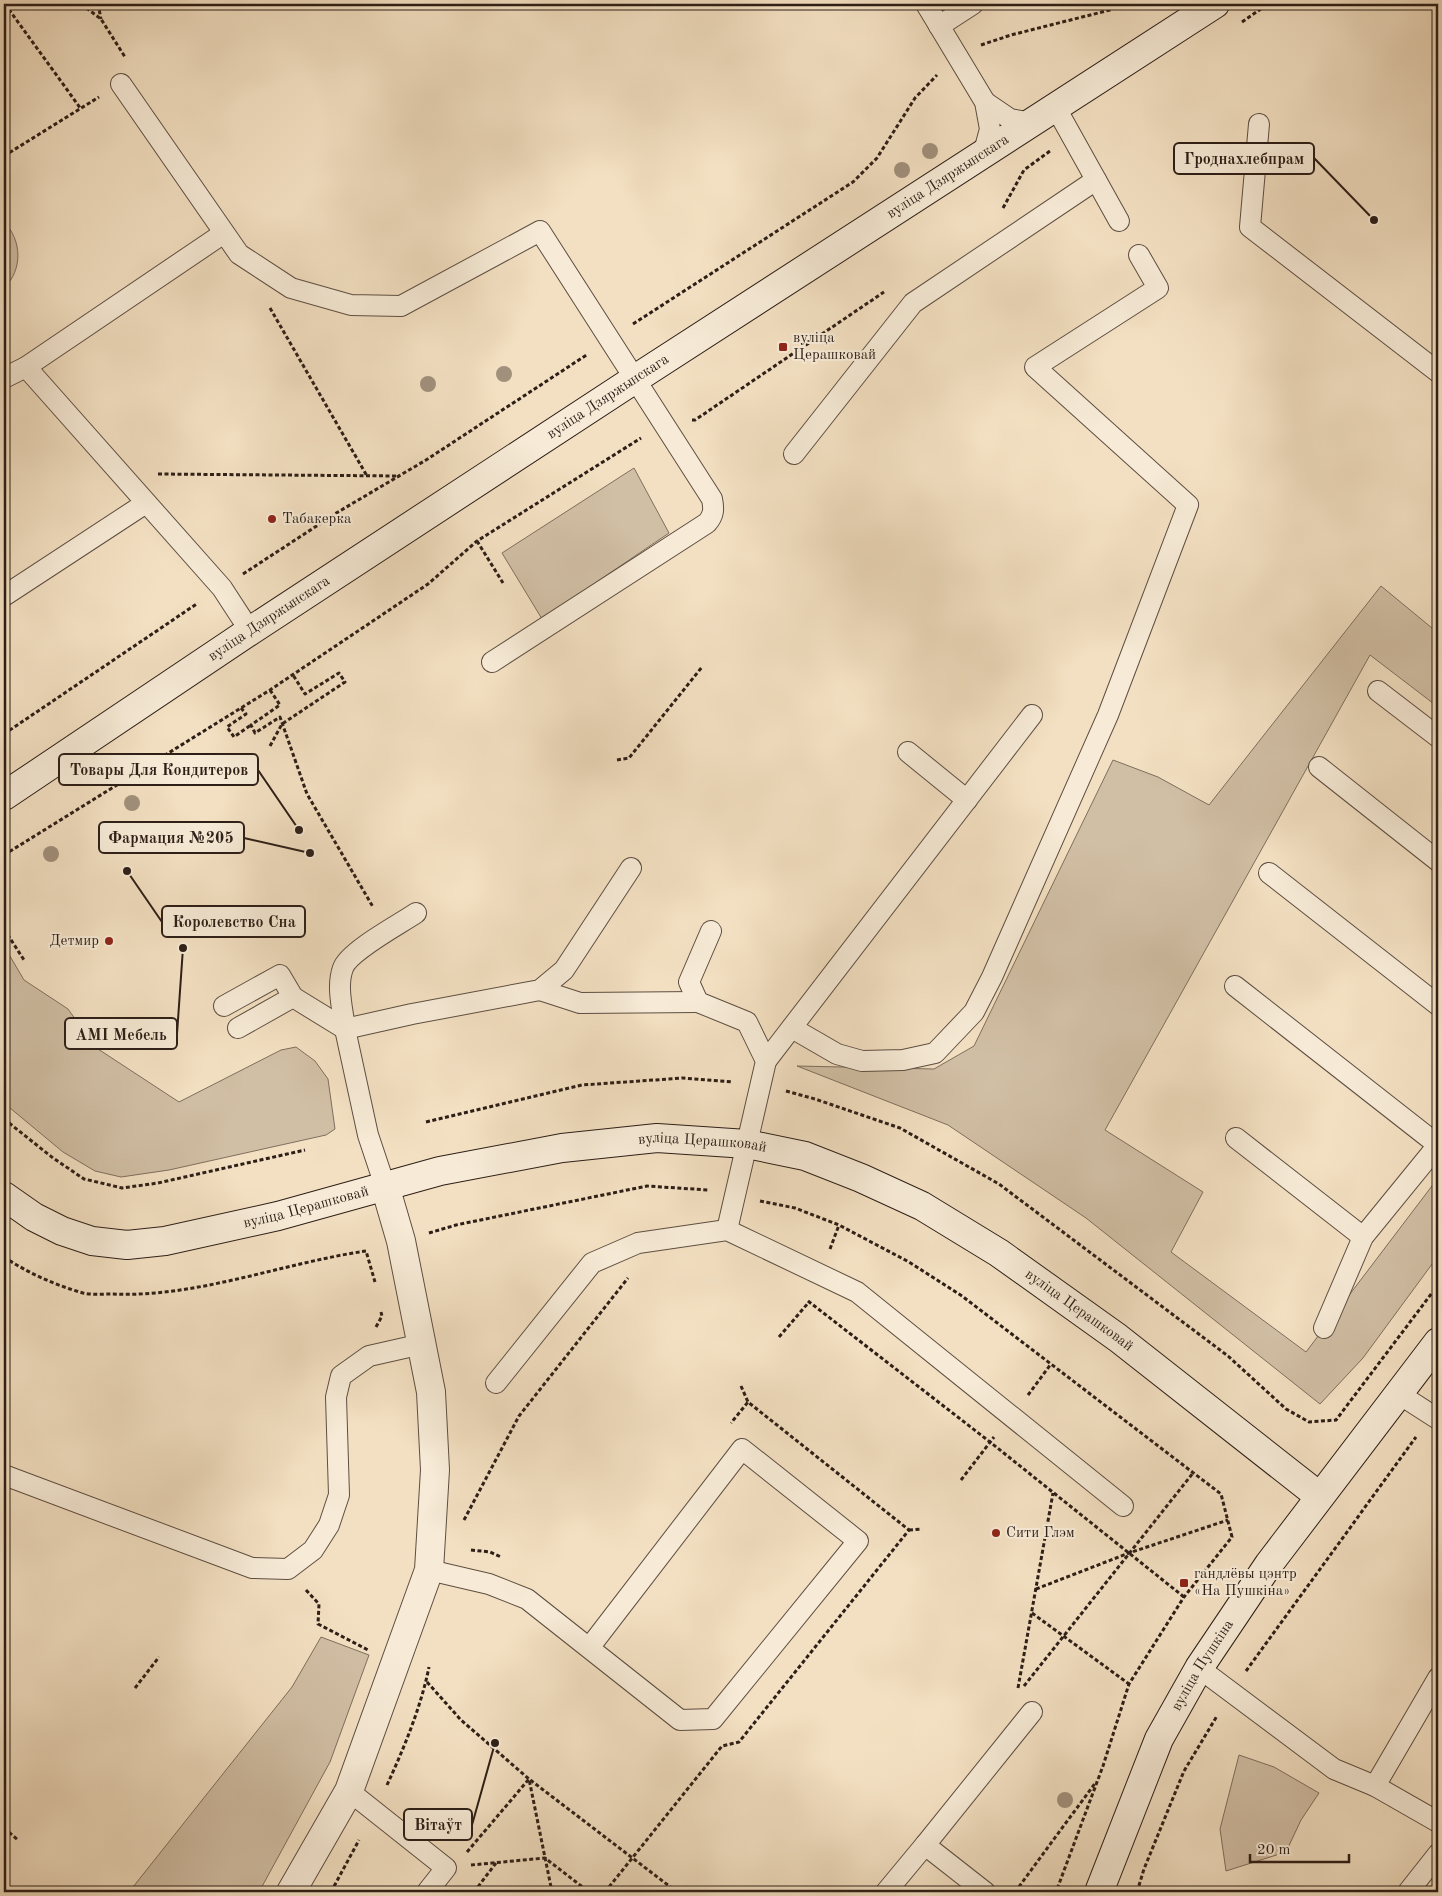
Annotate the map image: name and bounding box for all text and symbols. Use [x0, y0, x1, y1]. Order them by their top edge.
street label: вуліца Дзяржынскага [884, 131, 1012, 222]
callout: Гроднахлебпрам [1174, 143, 1314, 174]
text: Гроднахлебпрам [1184, 152, 1304, 168]
place label: вуліца Церашковай [793, 331, 876, 363]
marker: вуліца Церашковай [777, 341, 789, 353]
street label: вуліца Дзяржынскага [544, 351, 672, 442]
place label: Табакерка [282, 512, 352, 527]
marker: Табакерка [266, 513, 278, 525]
street label: вуліца Дзяржынскага [206, 573, 333, 664]
callout: Товары Для Кондитеров [59, 754, 258, 785]
text: Товары Для Кондитеров [70, 763, 248, 779]
callout: Фармация №205 [99, 822, 244, 853]
text: Фармация №205 [108, 831, 234, 847]
callout: Королевство Сна [162, 906, 305, 937]
text: Королевство Сна [172, 915, 296, 931]
place label: Детмир [49, 934, 99, 949]
marker: Детмир [103, 935, 115, 947]
callout: AMI Мебель [65, 1018, 177, 1049]
text: AMI Мебель [75, 1028, 167, 1044]
street label: вуліца Церашковай [637, 1130, 768, 1155]
street label: вуліца Церашковай [242, 1184, 370, 1231]
street label: вуліца Церашковай [1022, 1267, 1136, 1354]
place label: Сити Глэм [1006, 1526, 1075, 1541]
marker: Сити Глэм [990, 1527, 1002, 1539]
place label: гандлёвы цэнтр «На Пушкіна» [1194, 1567, 1297, 1599]
marker: гандлёвы цэнтр «На Пушкіна» [1178, 1577, 1190, 1589]
street label: вуліца Пушкіна [1169, 1617, 1237, 1713]
callout: Вітаўт [404, 1809, 472, 1840]
text: Вітаўт [414, 1818, 462, 1834]
scale bar [1250, 1831, 1348, 1863]
text: 20 m [1257, 1843, 1291, 1858]

